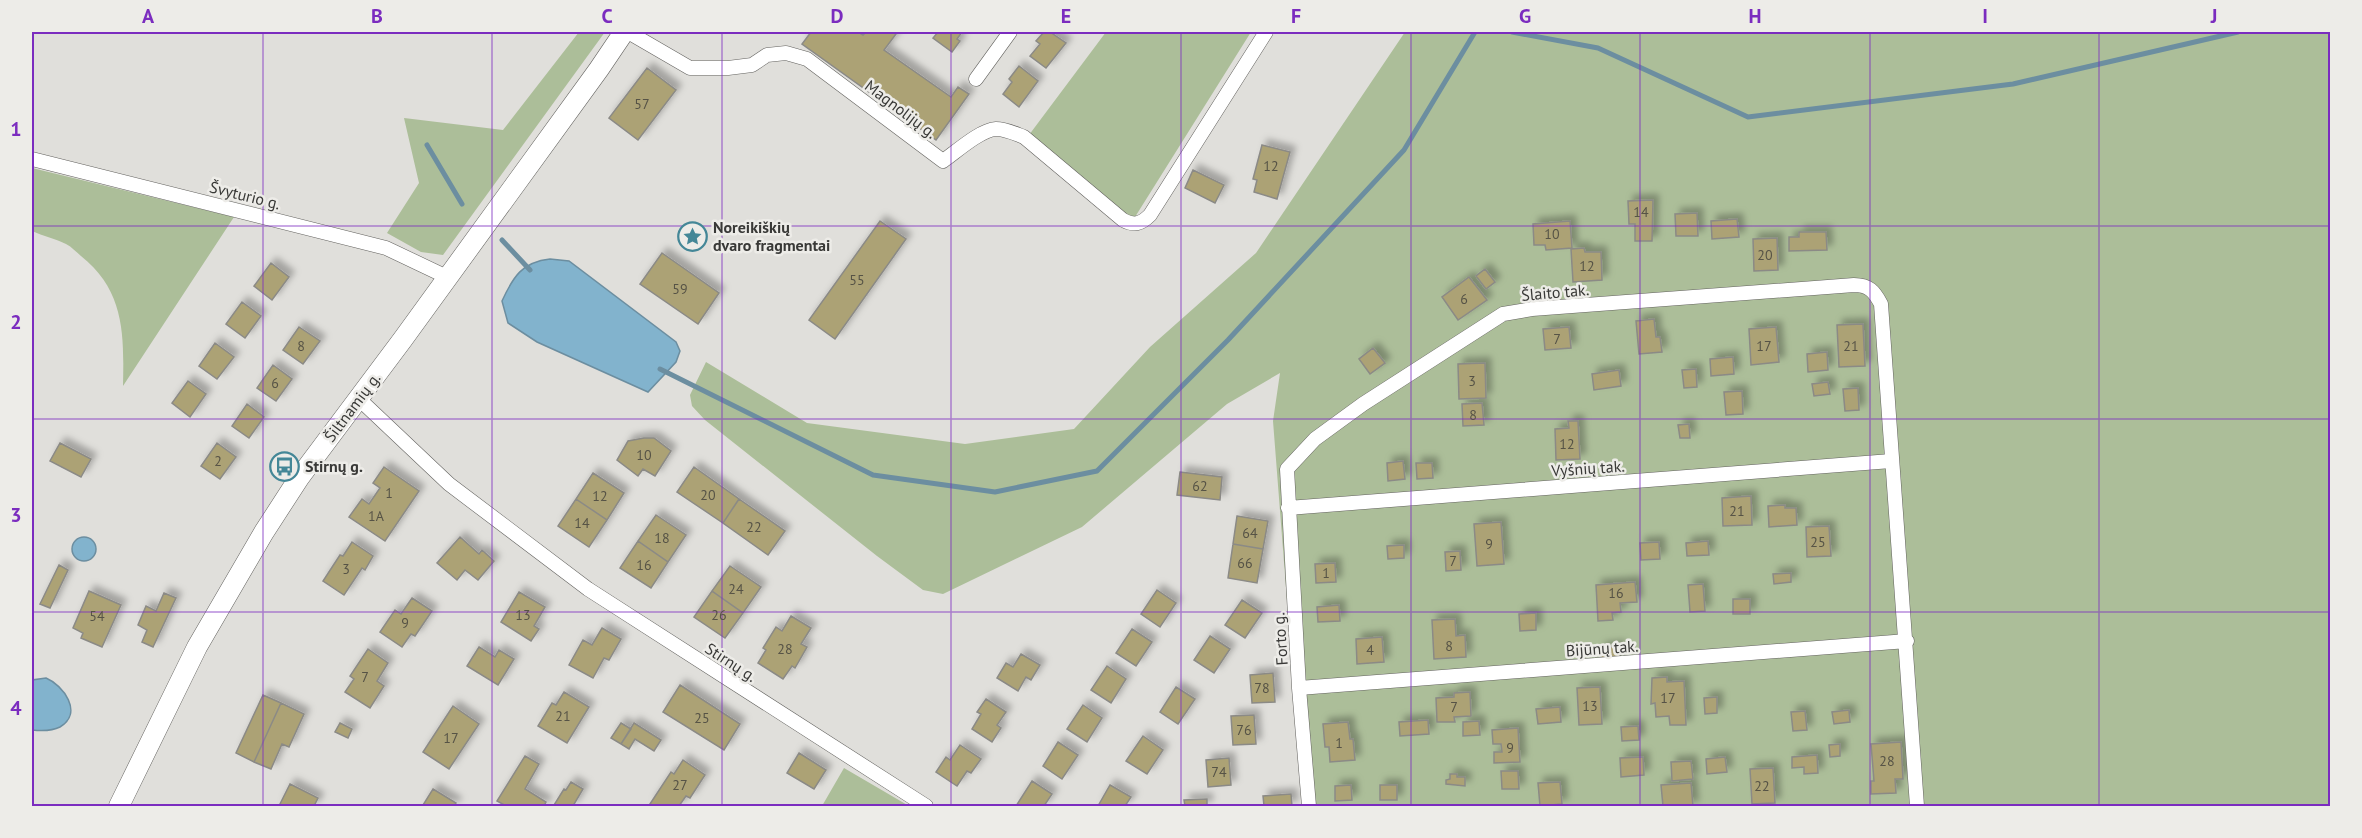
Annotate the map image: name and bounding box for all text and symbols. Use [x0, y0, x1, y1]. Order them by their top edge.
text: A [142, 3, 155, 29]
text: B [371, 3, 383, 29]
text: C [601, 3, 613, 29]
text: D [831, 3, 844, 29]
text: E [1061, 3, 1071, 29]
text: F [1291, 3, 1301, 29]
text: G [1519, 3, 1531, 29]
text: H [1748, 3, 1762, 29]
text: I [1982, 3, 1988, 29]
text: J [2210, 3, 2217, 29]
street label: Magnolijų g. [861, 76, 941, 142]
house number: 57 [634, 95, 650, 113]
text: 1 [10, 116, 22, 142]
house number: 12 [1263, 157, 1279, 175]
street label: Švyturio g. [207, 177, 283, 213]
house number: 14 [1633, 203, 1649, 221]
place label: Noreikiškių dvaro fragmentai [713, 217, 830, 255]
place icon: Noreikiškių dvaro fragmentai [676, 220, 708, 252]
house number: 10 [1544, 225, 1560, 243]
house number: 20 [1757, 246, 1773, 264]
house number: 12 [1579, 257, 1595, 275]
house number: 55 [849, 271, 865, 289]
street label: Šlaito tak. [1520, 279, 1590, 305]
house number: 59 [672, 280, 688, 298]
house number: 6 [1460, 290, 1468, 308]
text: 2 [10, 309, 22, 335]
house number: 7 [1553, 330, 1561, 348]
house number: 8 [297, 337, 305, 355]
house number: 17 [1756, 337, 1772, 355]
house number: 21 [1843, 337, 1859, 355]
street label: Šiltnamių g. [319, 368, 385, 446]
house number: 3 [1468, 372, 1476, 390]
house number: 6 [271, 374, 279, 392]
house number: 8 [1469, 406, 1477, 424]
house number: 12 [1559, 435, 1575, 453]
house number: 10 [636, 446, 652, 464]
bus stop icon: Stirnų g. [268, 450, 300, 482]
house number: 2 [214, 452, 222, 470]
street label: Vyšnių tak. [1550, 455, 1625, 481]
place label: Stirnų g. [305, 456, 363, 476]
house number: 62 [1192, 477, 1208, 495]
house number: 1 [385, 484, 393, 502]
house number: 20 [700, 486, 716, 504]
house number: 12 [592, 487, 608, 505]
text: 3 [10, 502, 22, 528]
house number: 21 [1729, 502, 1745, 520]
house number: 1A [368, 507, 385, 525]
house number: 14 [574, 514, 590, 532]
house number: 22 [746, 518, 762, 536]
house number: 64 [1242, 524, 1258, 542]
house number: 18 [654, 529, 670, 547]
house number: 25 [1810, 533, 1826, 551]
house number: 9 [1485, 535, 1493, 553]
house number: 7 [1449, 552, 1457, 570]
house number: 66 [1237, 554, 1253, 572]
house number: 16 [636, 556, 652, 574]
house number: 3 [342, 560, 350, 578]
house number: 1 [1322, 564, 1330, 582]
house number: 24 [728, 580, 744, 598]
house number: 16 [1608, 584, 1624, 602]
house number: 13 [515, 606, 531, 624]
house number: 26 [711, 606, 727, 624]
house number: 54 [89, 607, 105, 625]
street label: Forto g. [1268, 612, 1292, 666]
house number: 9 [401, 614, 409, 632]
street label: Bijūnų tak. [1565, 635, 1639, 661]
house number: 8 [1445, 637, 1453, 655]
street label: Stirnų g. [702, 638, 760, 686]
house number: 28 [777, 640, 793, 658]
house number: 4 [1366, 641, 1374, 659]
house number: 7 [361, 668, 369, 686]
house number: 78 [1254, 679, 1270, 697]
house number: 17 [1660, 689, 1676, 707]
text: 4 [10, 695, 22, 721]
house number: 13 [1582, 697, 1598, 715]
house number: 7 [1450, 698, 1458, 716]
house number: 21 [555, 707, 571, 725]
house number: 25 [694, 709, 710, 727]
house number: 76 [1236, 721, 1252, 739]
house number: 17 [443, 729, 459, 747]
house number: 1 [1335, 734, 1343, 752]
house number: 9 [1506, 739, 1514, 757]
house number: 28 [1879, 752, 1895, 770]
house number: 74 [1211, 763, 1227, 781]
house number: 27 [672, 776, 688, 794]
house number: 22 [1754, 777, 1770, 795]

